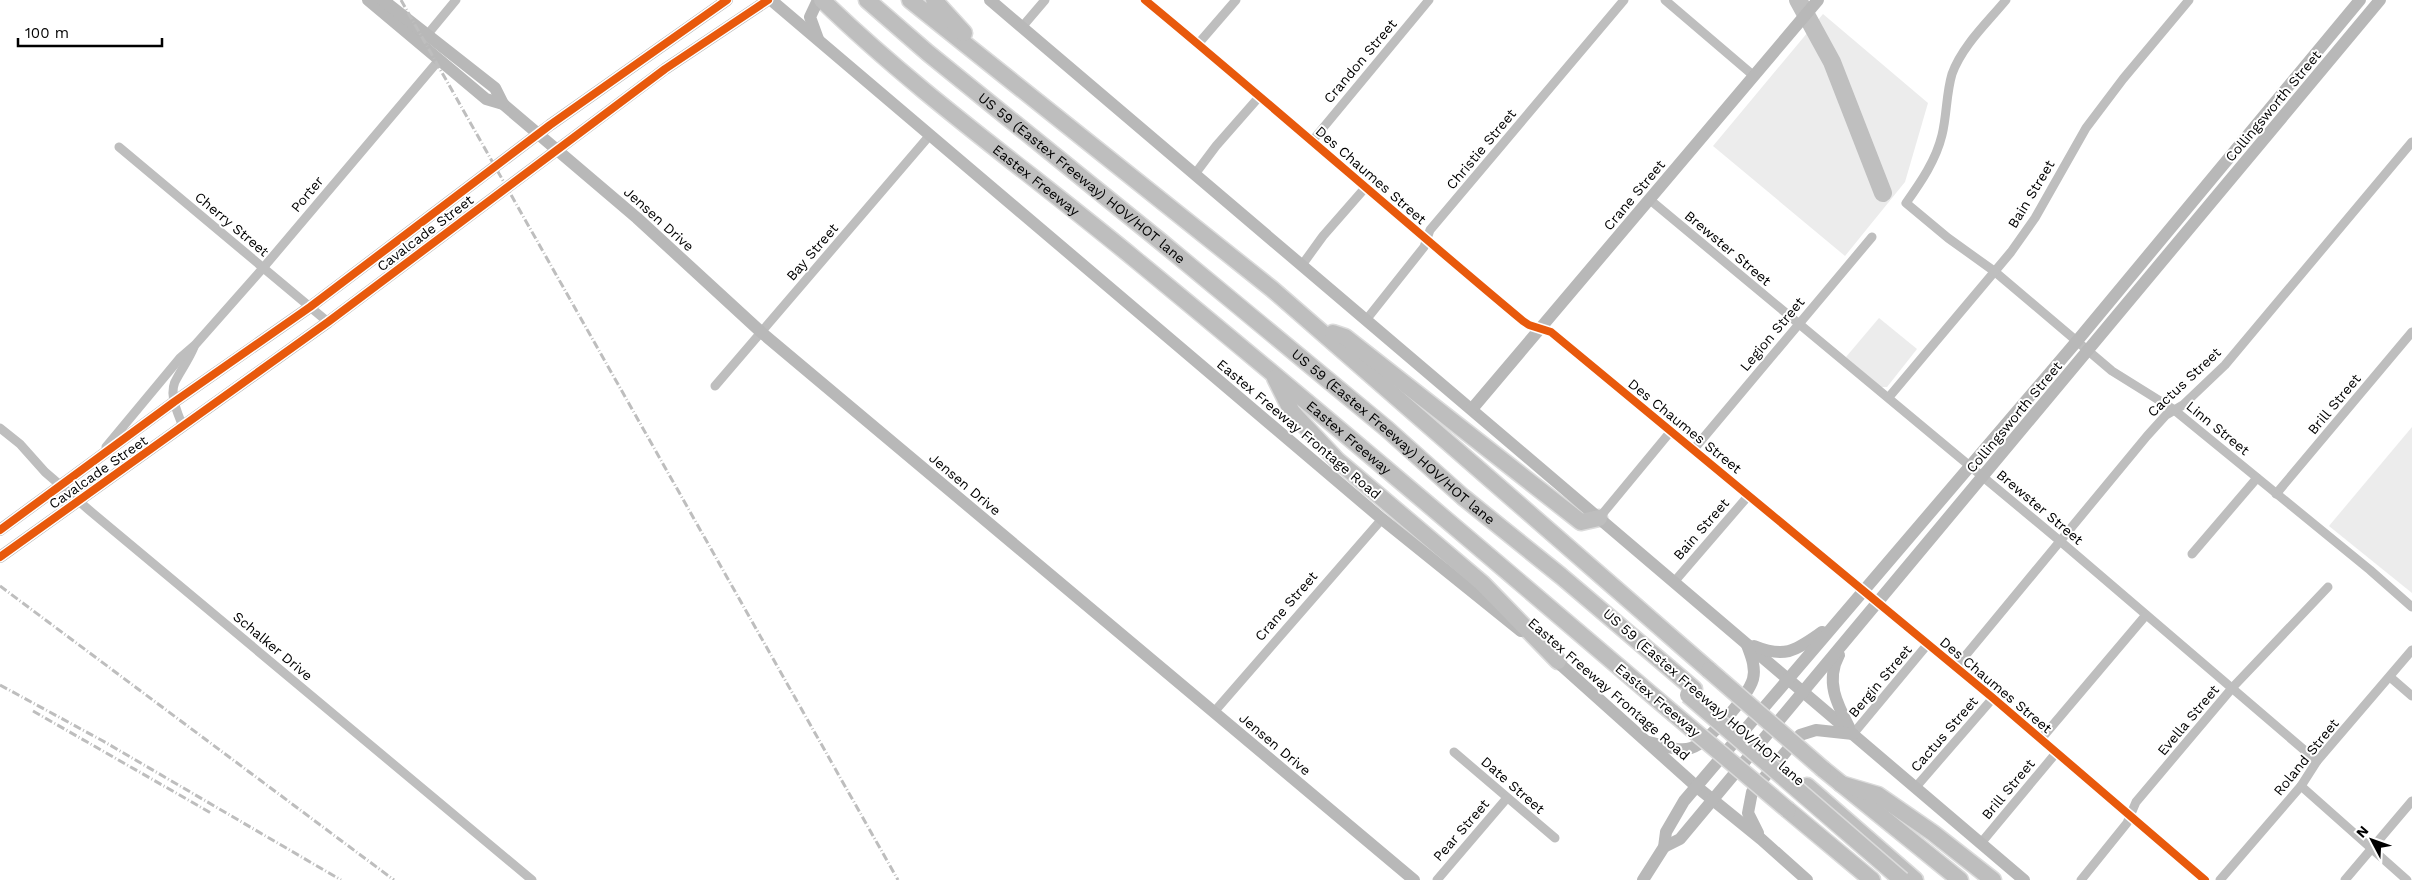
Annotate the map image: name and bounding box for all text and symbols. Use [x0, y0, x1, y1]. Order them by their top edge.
scale bar [18, 15, 161, 47]
street label: Crandon Street [1320, 16, 1400, 106]
text: 100 m [25, 24, 69, 42]
street label: Collingsworth Street [2222, 47, 2324, 165]
street label: US 59 (Eastex Freeway) HOV/HOT lane [975, 89, 1189, 267]
street label: Christie Street [1443, 106, 1519, 192]
street label: Des Chaumes Street [1313, 123, 1430, 227]
street label: Eastex Freeway [990, 141, 1084, 219]
street label: Crane Street [1600, 157, 1668, 233]
street label: Bain Street [2004, 157, 2058, 231]
street label: Porter [287, 173, 327, 215]
street label: Jensen Drive [621, 184, 697, 254]
street label: Cherry Street [192, 188, 272, 260]
street label: Cavalcade Street [374, 192, 476, 274]
street label: Brewster Street [1682, 207, 1775, 289]
street label: Bay Street [783, 220, 841, 284]
street label: Legion Street [1736, 294, 1808, 374]
street label: Cactus Street [2144, 344, 2224, 420]
street label: US 59 (Eastex Freeway) HOV/HOT lane [1289, 346, 1498, 528]
street label: Eastex Freeway Frontage Road [1213, 355, 1385, 503]
street label: Collingsworth Street [1963, 358, 2065, 476]
street label: Brill Street [2304, 371, 2364, 437]
street label: Des Chaumes Street [1625, 375, 1745, 477]
street label: Eastex Freeway [1303, 397, 1395, 477]
street label: Linn Street [2183, 398, 2253, 458]
street label: Cavalcade Street [46, 432, 150, 512]
street label: Jensen Drive [926, 449, 1004, 519]
street label: Brewster Street [1994, 466, 2087, 548]
street label: Bain Street [1670, 495, 1732, 563]
street label: Crane Street [1252, 568, 1321, 644]
street label: US 59 (Eastex Freeway) HOV/HOT lane [1600, 605, 1808, 789]
street label: Schalker Drive [230, 608, 316, 684]
street label: Eastex Freeway Frontage Road [1524, 614, 1694, 764]
street label: Des Chaumes Street [1937, 634, 2055, 736]
street label: Bergin Street [1845, 642, 1915, 720]
street label: Eastex Freeway [1612, 660, 1704, 740]
street label: Evella Street [2154, 681, 2222, 758]
street label: Cactus Street [1907, 693, 1981, 775]
street label: Jensen Drive [1236, 709, 1314, 779]
street label: Roland Street [2270, 715, 2342, 799]
street label: Date Street [1478, 753, 1548, 817]
street label: Brill Street [1978, 756, 2038, 822]
street label: Pear Street [1430, 796, 1492, 864]
north arrow [2347, 815, 2397, 865]
text: N [2353, 822, 2372, 841]

